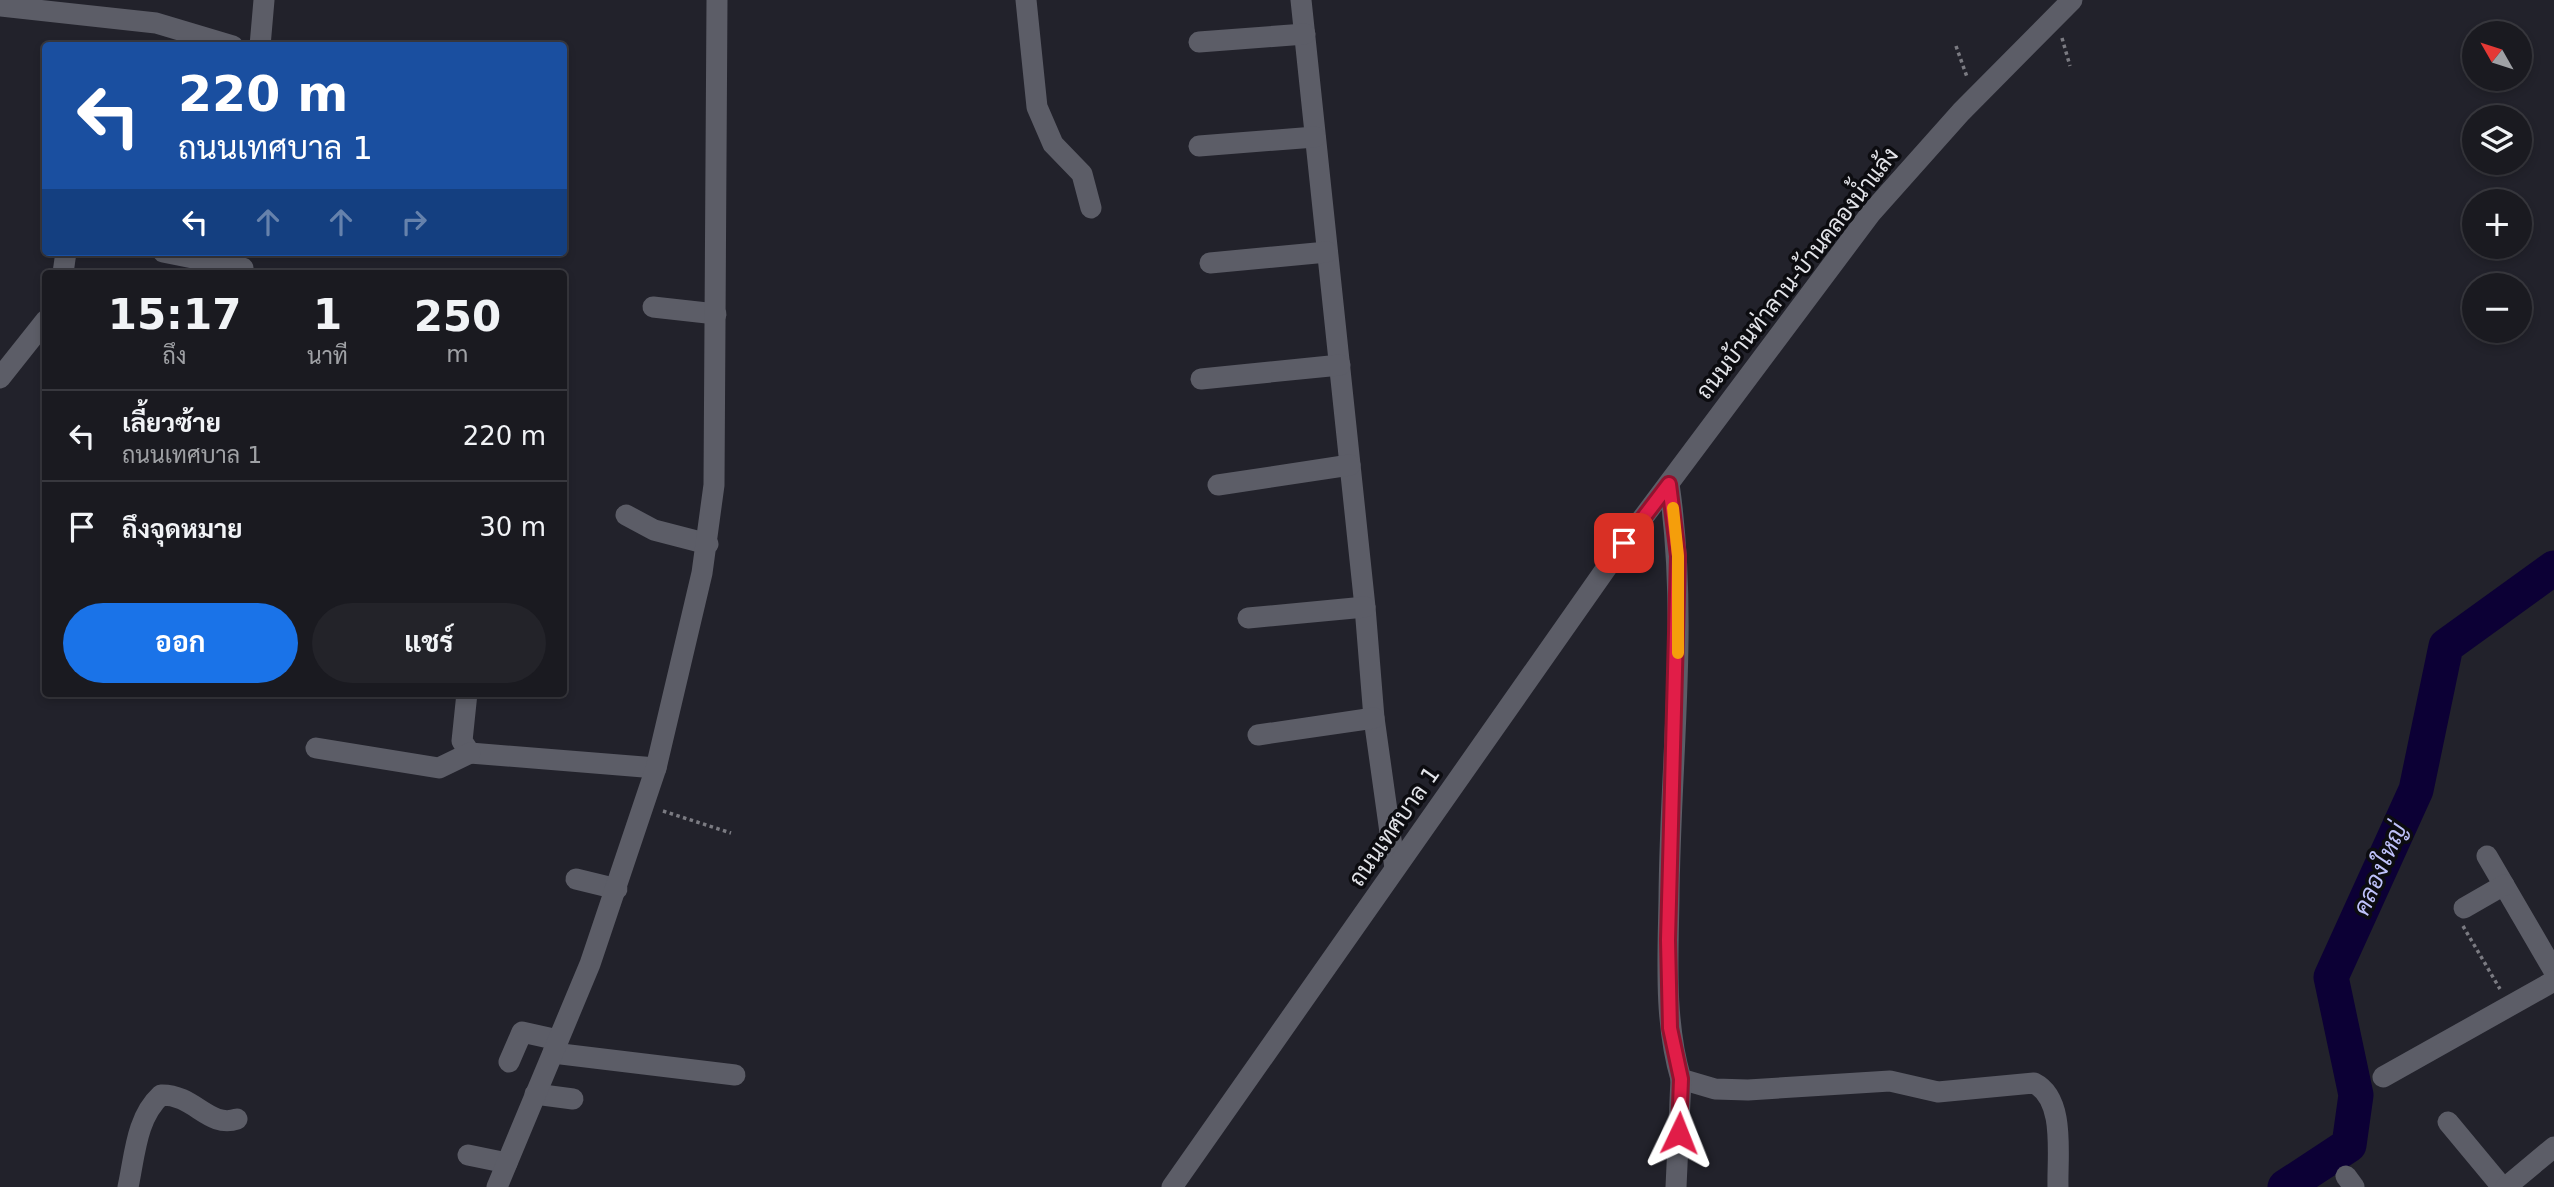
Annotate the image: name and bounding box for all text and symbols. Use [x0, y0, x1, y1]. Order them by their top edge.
north arrow [2462, 21, 2532, 91]
map controls [2462, 21, 2532, 343]
text: 220 m [178, 66, 348, 123]
icon: left [63, 70, 154, 161]
button: layers [2462, 105, 2532, 175]
text: ถนนเทศบาล 1 [178, 129, 373, 167]
street label: ถนนบ้านท่าลาน-บ้านคลองน้ำแล้ง [1685, 138, 1903, 404]
button: + [2462, 189, 2532, 259]
icon: left [176, 203, 214, 241]
icon: ahead [249, 203, 287, 241]
icon: ahead [322, 203, 360, 241]
icon: right [395, 203, 433, 241]
button: − [2462, 273, 2532, 343]
text: 15:17 [108, 290, 241, 339]
text: 1 [313, 290, 342, 339]
text: 250 [414, 292, 501, 341]
text: m [446, 341, 469, 367]
text: ถึง [163, 343, 186, 369]
text: นาที [307, 343, 348, 369]
text: เลี้ยวซ้าย [122, 408, 221, 438]
icon: left [63, 417, 101, 455]
text: 220 m [463, 421, 546, 451]
text: ถนนเทศบาล 1 [122, 442, 262, 468]
icon: arrive [63, 508, 101, 546]
text: 30 m [479, 512, 546, 542]
pin [1594, 513, 1654, 573]
text: ถึงจุดหมาย [122, 514, 243, 544]
icon: arrive [1605, 524, 1643, 562]
button: ออก [63, 603, 298, 683]
button: แชร์ [312, 603, 546, 683]
street label: ถนนเทศบาล 1 [1343, 761, 1445, 891]
water label: คลองใหญ่ [2345, 817, 2413, 919]
position arrow [1642, 1096, 1716, 1170]

